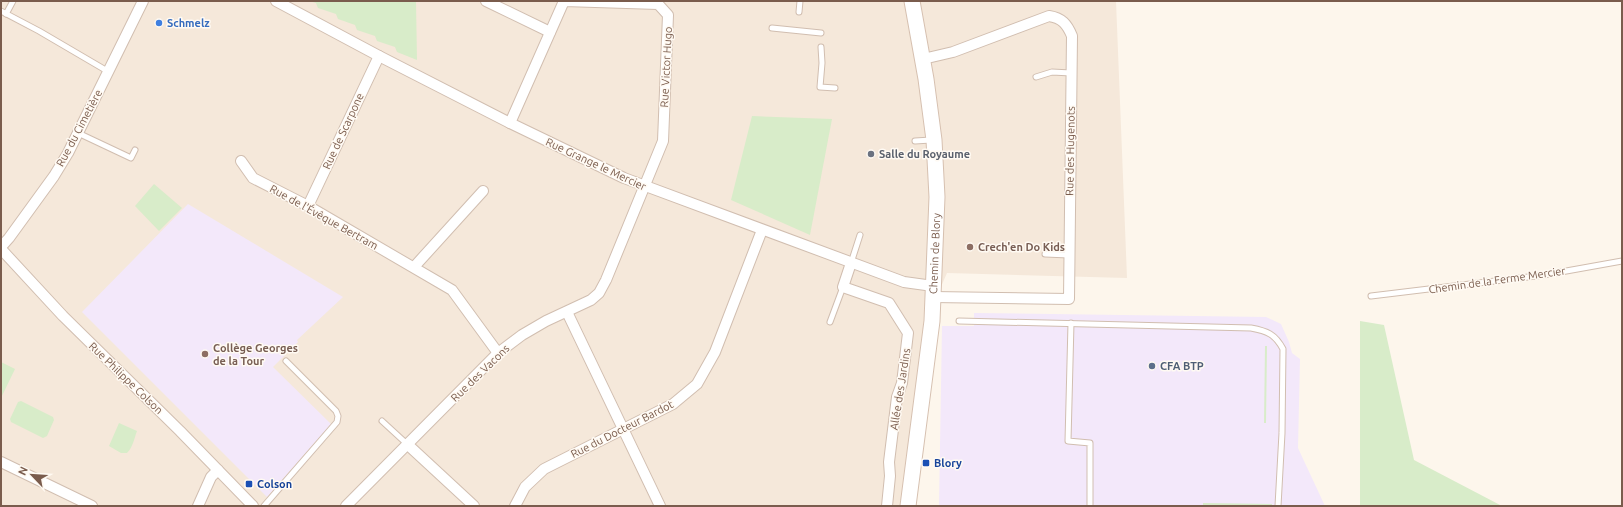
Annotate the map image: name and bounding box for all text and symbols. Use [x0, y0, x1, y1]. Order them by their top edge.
place label: Schmelz [167, 17, 210, 29]
marker: Schmelz [154, 18, 164, 28]
street label: Rue Victor Hugo [658, 26, 674, 108]
street label: Rue du Cimetière [54, 88, 104, 168]
street label: Rue de Scarpone [320, 91, 366, 171]
street label: Rue des Hugenots [1063, 106, 1077, 196]
street label: Rue Grange le Mercier [544, 135, 649, 193]
place label: Salle du Royaume [879, 148, 970, 160]
marker: Salle du Royaume [866, 149, 876, 159]
street label: Rue de l'Évêque Bertram [268, 181, 381, 252]
street label: Chemin de Blory [927, 212, 942, 294]
place label: Crech'en Do Kids [978, 241, 1065, 253]
marker: Crech'en Do Kids [965, 242, 975, 252]
street label: Chemin de la Ferme Mercier [1428, 264, 1567, 296]
street label: Rue Philippe Colson [87, 340, 165, 416]
place label: Collège Georges de la Tour [213, 342, 298, 367]
street label: Rue des Vacons [448, 342, 512, 404]
street label: Allée des Jardins [888, 347, 912, 431]
marker: Collège Georges de la Tour [200, 349, 210, 359]
place label: CFA BTP [1160, 360, 1204, 372]
marker: CFA BTP [1147, 361, 1157, 371]
street label: Rue du Docteur Bardot [569, 398, 676, 460]
north arrow [12, 455, 52, 495]
place label: Blory [934, 457, 962, 469]
marker: Blory [921, 458, 931, 468]
text: N [16, 465, 30, 477]
place label: Colson [257, 478, 292, 490]
marker: Colson [244, 479, 254, 489]

